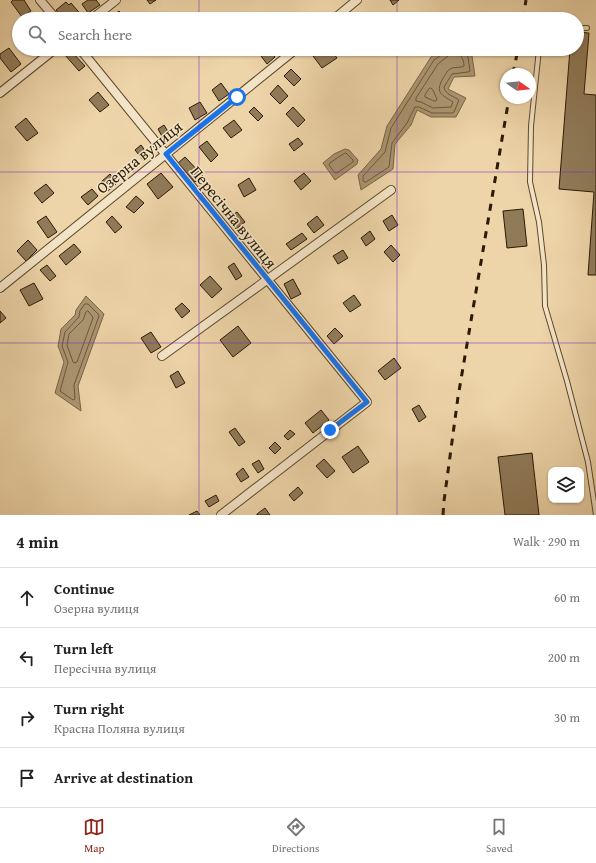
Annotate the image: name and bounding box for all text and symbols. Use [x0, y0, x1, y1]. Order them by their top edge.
search box [12, 12, 584, 56]
icon: search [26, 23, 48, 45]
text: Search here [58, 24, 132, 45]
north arrow [500, 68, 536, 104]
route start [228, 88, 246, 106]
street label: Озерна вулиця [91, 115, 187, 199]
street label: Пересічна вулиця [185, 160, 283, 274]
route end [321, 421, 339, 439]
map controls [548, 467, 584, 503]
button: layers [548, 467, 584, 503]
text: 4 min [16, 529, 58, 554]
text: Walk · 290 m [513, 532, 580, 551]
text: Continue [54, 578, 115, 599]
icon: ahead [16, 587, 38, 609]
text: 60 m [554, 588, 580, 607]
text: Озерна вулиця [54, 599, 139, 618]
text: Turn left [54, 638, 113, 659]
icon: left [16, 647, 38, 669]
text: 200 m [548, 648, 580, 667]
text: Пересічна вулиця [54, 659, 156, 678]
text: Turn right [54, 698, 125, 719]
icon: right [16, 707, 38, 729]
text: 30 m [554, 708, 580, 727]
text: Красна Поляна вулиця [54, 719, 185, 738]
icon: arrive [16, 767, 38, 789]
text: Arrive at destination [54, 767, 193, 788]
tab: Map [83, 816, 105, 856]
tab: Directions [272, 816, 319, 856]
tab: Saved [486, 816, 513, 856]

